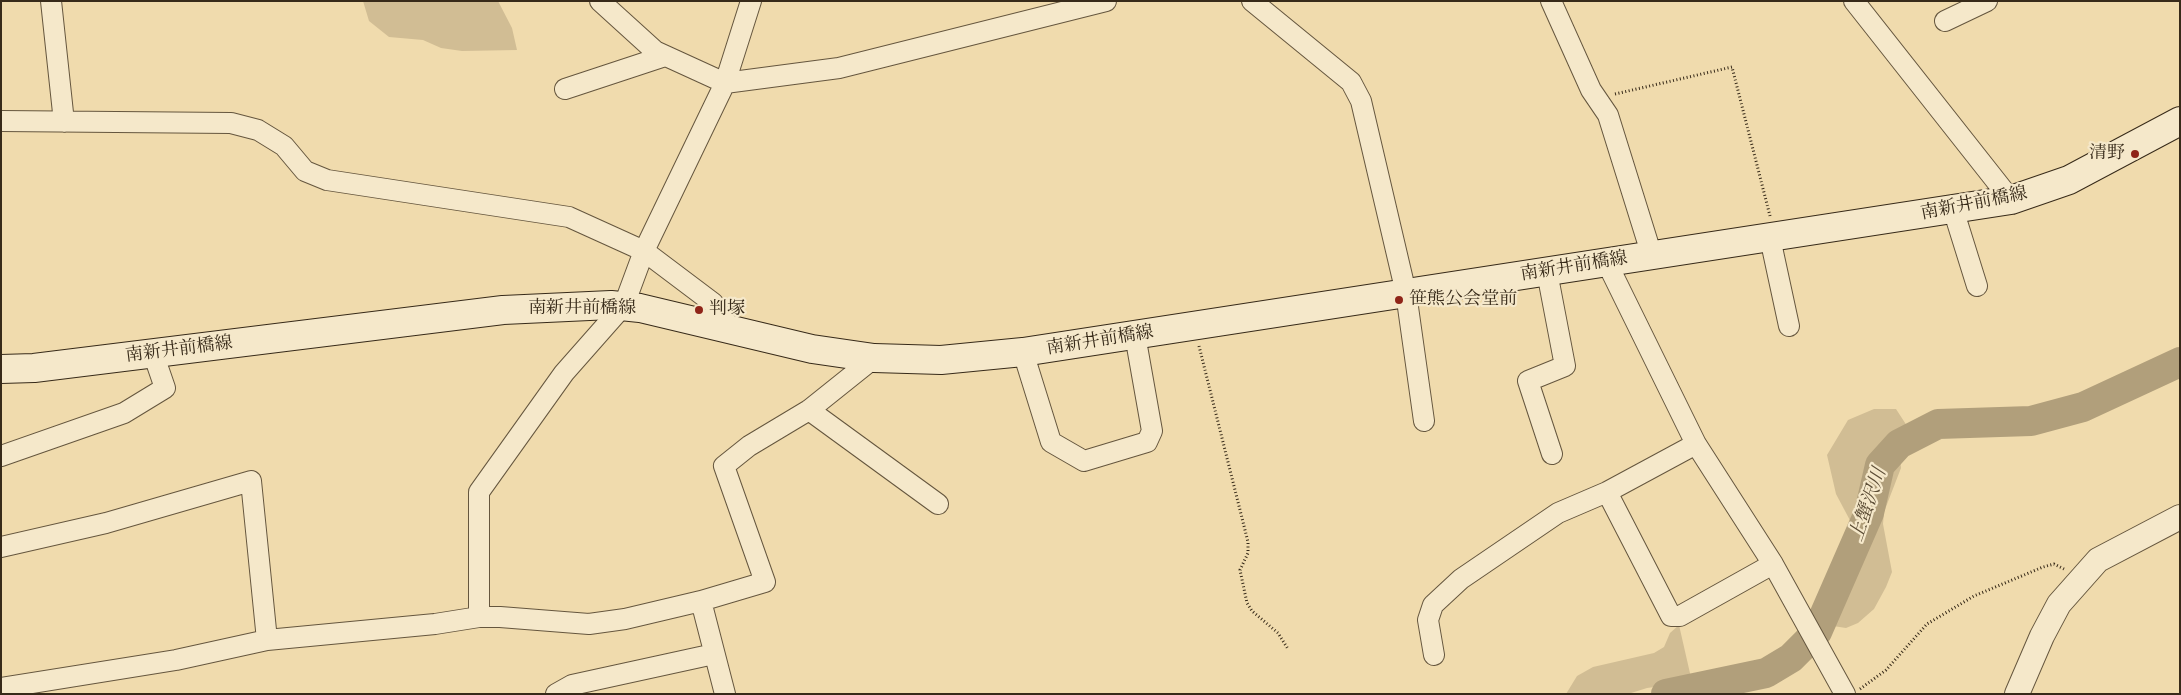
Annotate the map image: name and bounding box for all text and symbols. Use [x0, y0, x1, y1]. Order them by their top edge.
place label: 清野 [2089, 143, 2125, 165]
marker: 清野 [2129, 148, 2141, 160]
street label: 南新井前橋線 [1919, 183, 2029, 225]
street label: 南新井前橋線 [1519, 248, 1629, 286]
place label: 笹熊公会堂前 [1409, 289, 1517, 311]
marker: 笹熊公会堂前 [1393, 294, 1405, 306]
street label: 南新井前橋線 [528, 298, 636, 320]
place label: 判塚 [709, 299, 745, 321]
marker: 判塚 [693, 304, 705, 316]
street label: 南新井前橋線 [1045, 322, 1155, 360]
street label: 南新井前橋線 [124, 333, 234, 367]
water label: 上蟹沢川 [1846, 465, 1892, 545]

